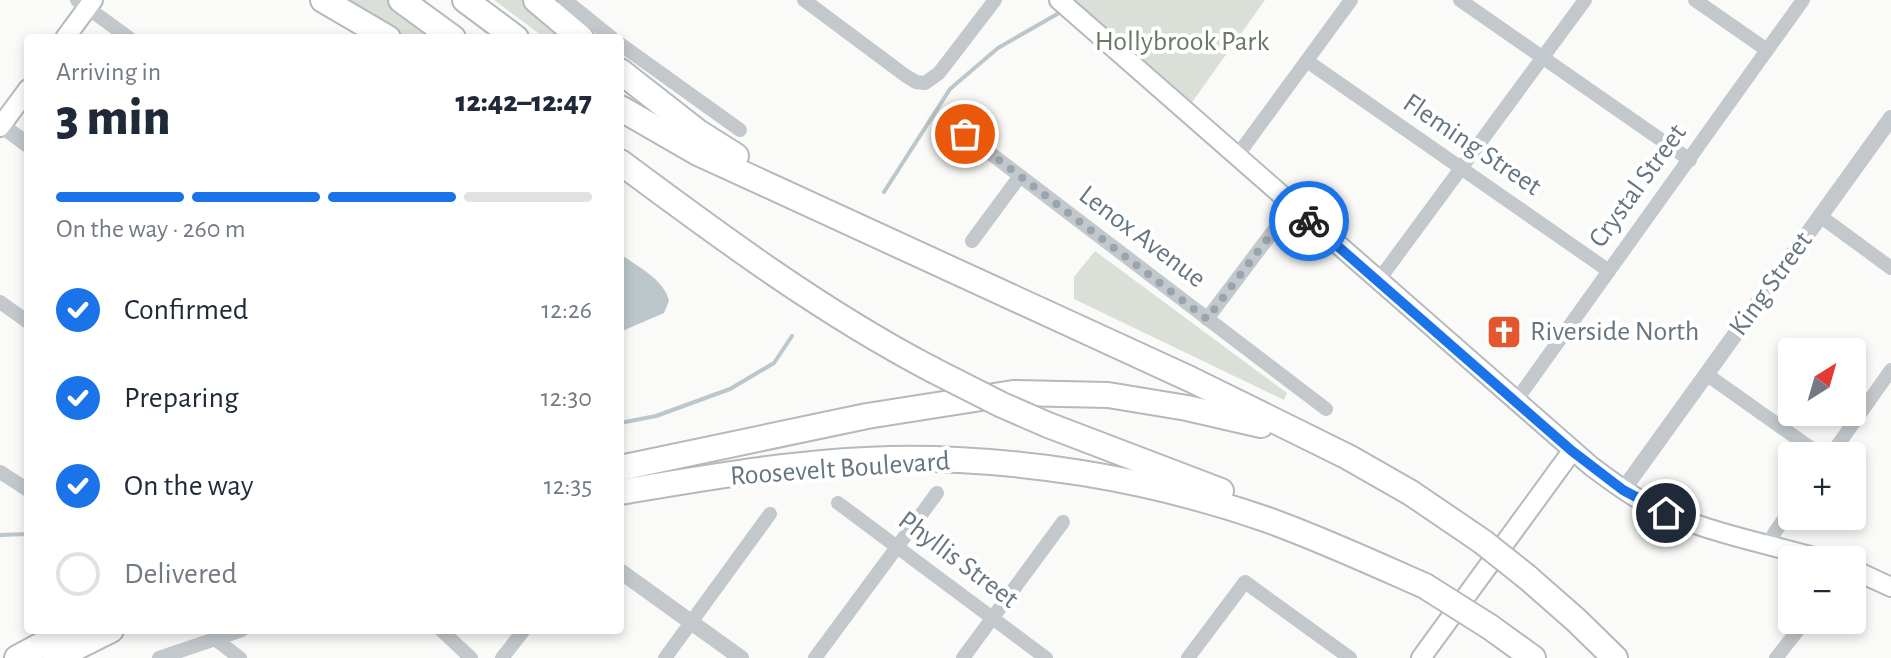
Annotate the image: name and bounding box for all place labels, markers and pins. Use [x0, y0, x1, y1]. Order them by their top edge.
pin [931, 100, 999, 168]
church icon: Riverside North [1485, 313, 1523, 351]
place label: Riverside North [1530, 318, 1699, 346]
pin [1632, 479, 1700, 547]

